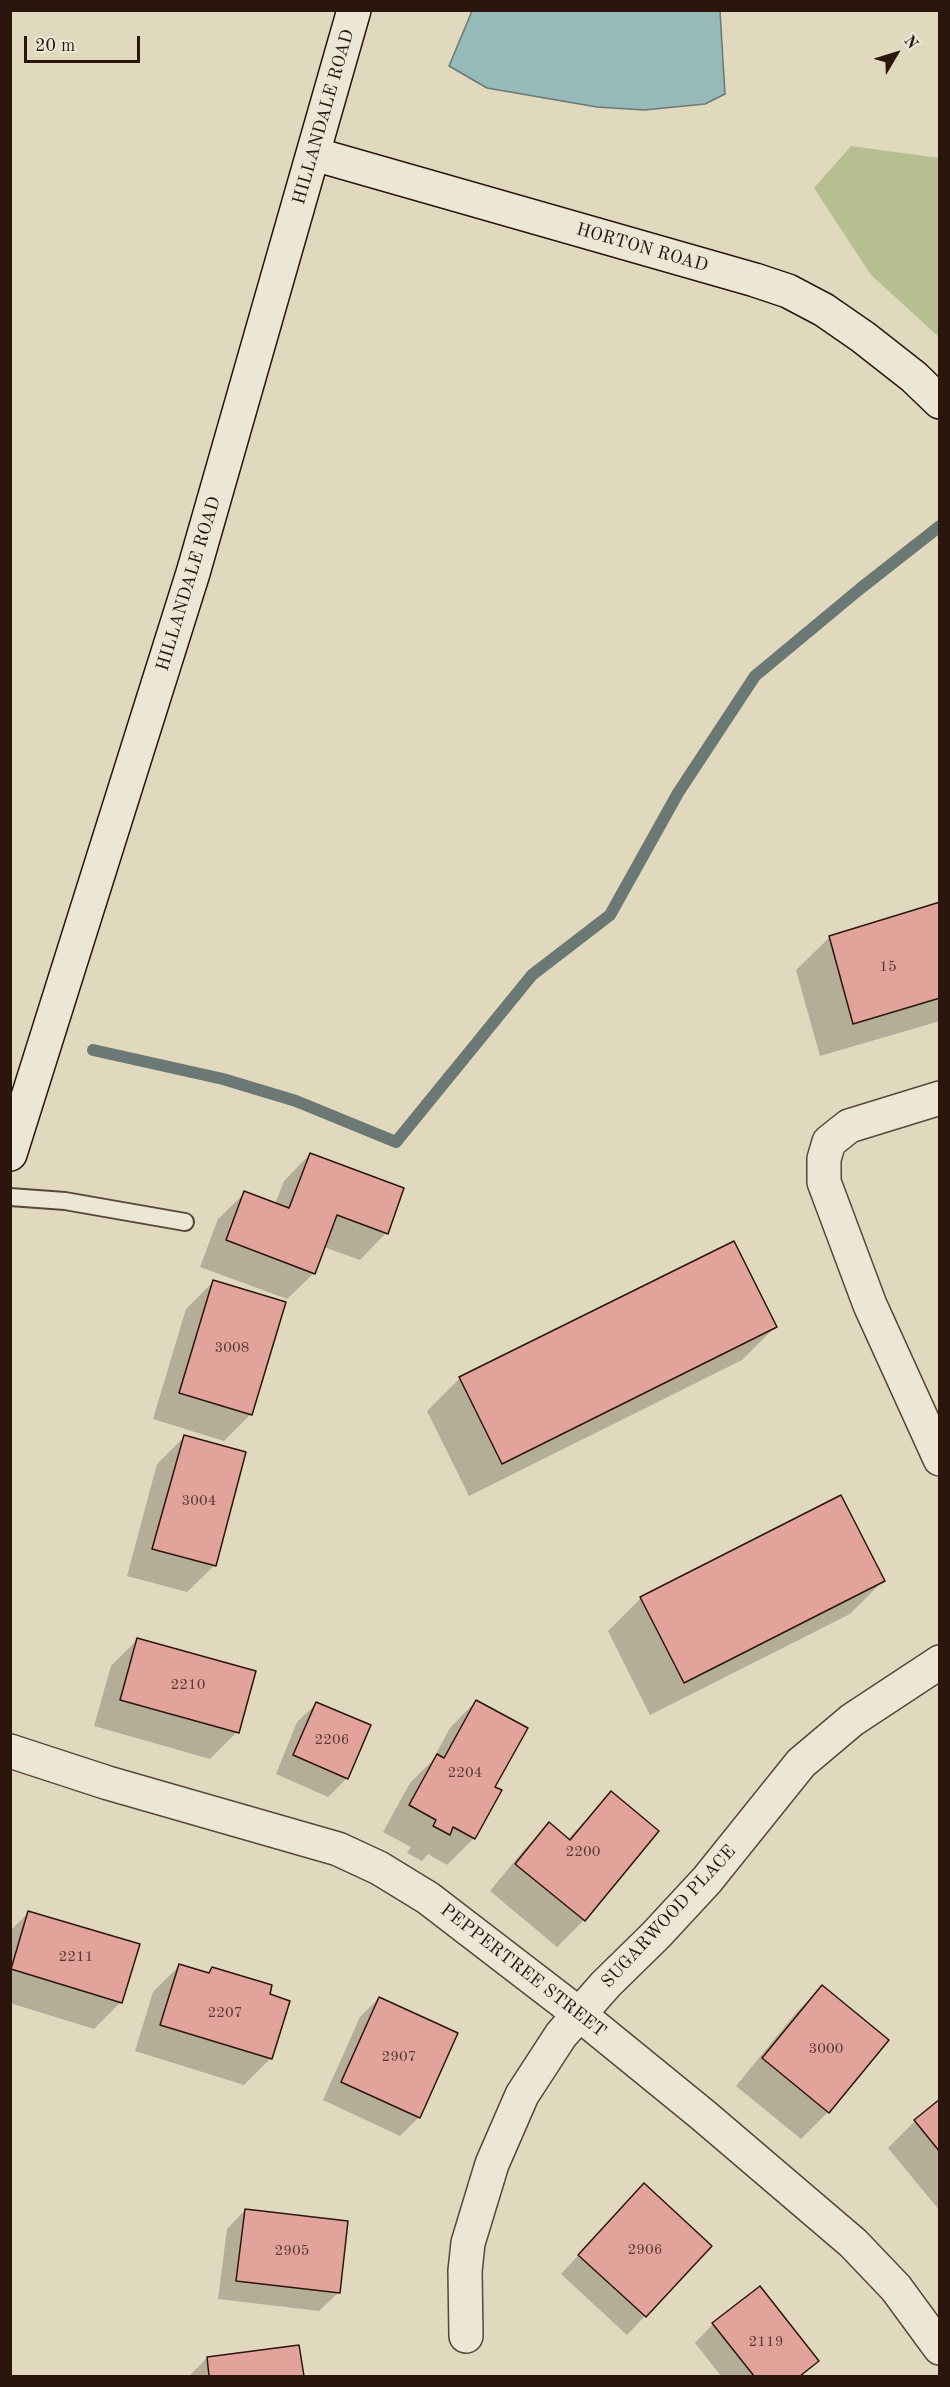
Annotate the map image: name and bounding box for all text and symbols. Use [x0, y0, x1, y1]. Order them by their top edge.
scale bar [27, 24, 142, 62]
north arrow [866, 24, 926, 84]
street label: HILLANDALE ROAD [289, 27, 359, 207]
text: N [900, 33, 920, 53]
text: 20 m [35, 37, 75, 55]
street label: HORTON ROAD [574, 219, 710, 277]
street label: HILLANDALE ROAD [152, 494, 226, 674]
house number: 15 [879, 958, 897, 976]
house number: 3008 [215, 1339, 249, 1357]
house number: 3004 [182, 1492, 216, 1510]
house number: 2210 [171, 1676, 205, 1694]
house number: 2206 [315, 1731, 349, 1749]
house number: 2204 [448, 1764, 482, 1782]
street label: SUGARWOOD PLACE [597, 1841, 741, 1993]
house number: 2200 [566, 1843, 600, 1861]
street label: PEPPERTREE STREET [436, 1899, 610, 2043]
house number: 2211 [59, 1948, 93, 1966]
house number: 2207 [208, 2004, 242, 2022]
house number: 3000 [809, 2040, 843, 2058]
house number: 2907 [382, 2048, 416, 2066]
house number: 2906 [628, 2241, 662, 2259]
house number: 2905 [275, 2242, 309, 2260]
house number: 2119 [749, 2333, 783, 2351]

